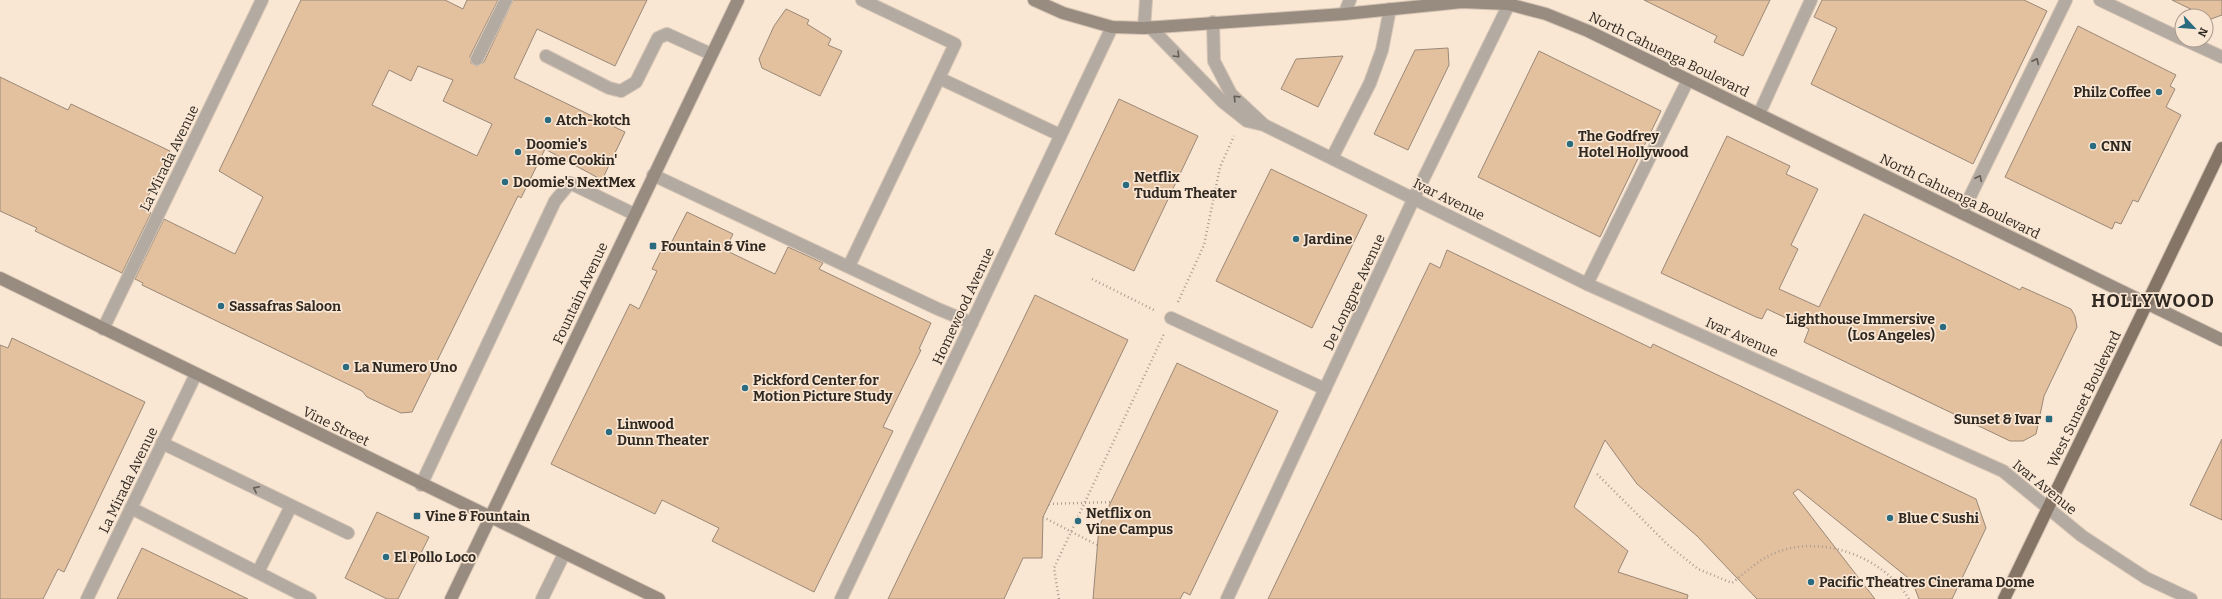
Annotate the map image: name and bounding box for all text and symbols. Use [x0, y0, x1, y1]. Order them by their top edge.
street label: North Cahuenga Boulevard [1586, 8, 1752, 101]
north arrow [2174, 8, 2214, 48]
text: N [2195, 25, 2210, 39]
one-way arrow [1172, 50, 1180, 58]
one-way arrow [2031, 58, 2039, 66]
place label: Philz Coffee [2073, 84, 2151, 101]
marker: Philz Coffee [2154, 87, 2164, 97]
one-way arrow [1233, 96, 1241, 103]
street label: La Mirada Avenue [136, 102, 202, 214]
place label: Atch-kotch [556, 112, 631, 129]
marker: Atch-kotch [543, 115, 553, 125]
place label: The Godfrey Hotel Hollywood [1578, 128, 1689, 161]
place label: Doomie's Home Cookin' [526, 136, 618, 169]
place label: CNN [2101, 138, 2132, 155]
marker: The Godfrey Hotel Hollywood [1565, 139, 1575, 149]
marker: CNN [2088, 141, 2098, 151]
marker: Doomie's Home Cookin' [513, 147, 523, 157]
street label: North Cahuenga Boulevard [1877, 150, 2043, 243]
place label: Netflix Tudum Theater [1134, 169, 1237, 202]
place label: Doomie's NextMex [513, 174, 636, 191]
street label: Ivar Avenue [1410, 175, 1487, 224]
one-way arrow [1974, 175, 1982, 183]
marker: Doomie's NextMex [500, 177, 510, 187]
marker: Netflix Tudum Theater [1121, 180, 1131, 190]
place label: Jardine [1303, 231, 1353, 248]
street label: De Longpre Avenue [1320, 231, 1389, 353]
marker: Jardine [1291, 234, 1301, 244]
place label: Fountain & Vine [661, 238, 766, 255]
street label: Fountain Avenue [549, 240, 611, 347]
marker: Fountain & Vine [648, 241, 658, 251]
street label: Homewood Avenue [929, 245, 998, 367]
district label: HOLLYWOOD [2091, 290, 2215, 312]
place label: Sassafras Saloon [229, 298, 341, 315]
marker: Sassafras Saloon [216, 301, 226, 311]
place label: Lighthouse Immersive (Los Angeles) [1786, 311, 1935, 344]
street label: Ivar Avenue [1703, 314, 1781, 361]
marker: Lighthouse Immersive (Los Angeles) [1938, 322, 1948, 332]
street label: West Sunset Boulevard [2044, 328, 2125, 470]
place label: La Numero Uno [354, 359, 457, 376]
marker: La Numero Uno [341, 362, 351, 372]
place label: Pickford Center for Motion Picture Study [753, 372, 893, 405]
marker: Pickford Center for Motion Picture Study [740, 383, 750, 393]
street label: Vine Street [300, 403, 372, 450]
place label: Sunset & Ivar [1954, 411, 2041, 428]
marker: Sunset & Ivar [2044, 414, 2054, 424]
place label: Linwood Dunn Theater [617, 416, 709, 449]
street label: La Mirada Avenue [95, 424, 161, 536]
marker: Linwood Dunn Theater [604, 427, 614, 437]
street label: Ivar Avenue [2009, 456, 2080, 518]
one-way arrow [253, 486, 260, 493]
place label: Netflix on Vine Campus [1086, 505, 1173, 538]
place label: Vine & Fountain [425, 508, 530, 525]
place label: Blue C Sushi [1898, 510, 1980, 527]
marker: Vine & Fountain [412, 511, 422, 521]
marker: Blue C Sushi [1885, 513, 1895, 523]
marker: Netflix on Vine Campus [1073, 516, 1083, 526]
place label: El Pollo Loco [394, 549, 476, 566]
marker: El Pollo Loco [381, 552, 391, 562]
place label: Pacific Theatres Cinerama Dome [1819, 574, 2035, 591]
marker: Pacific Theatres Cinerama Dome [1806, 577, 1816, 587]

